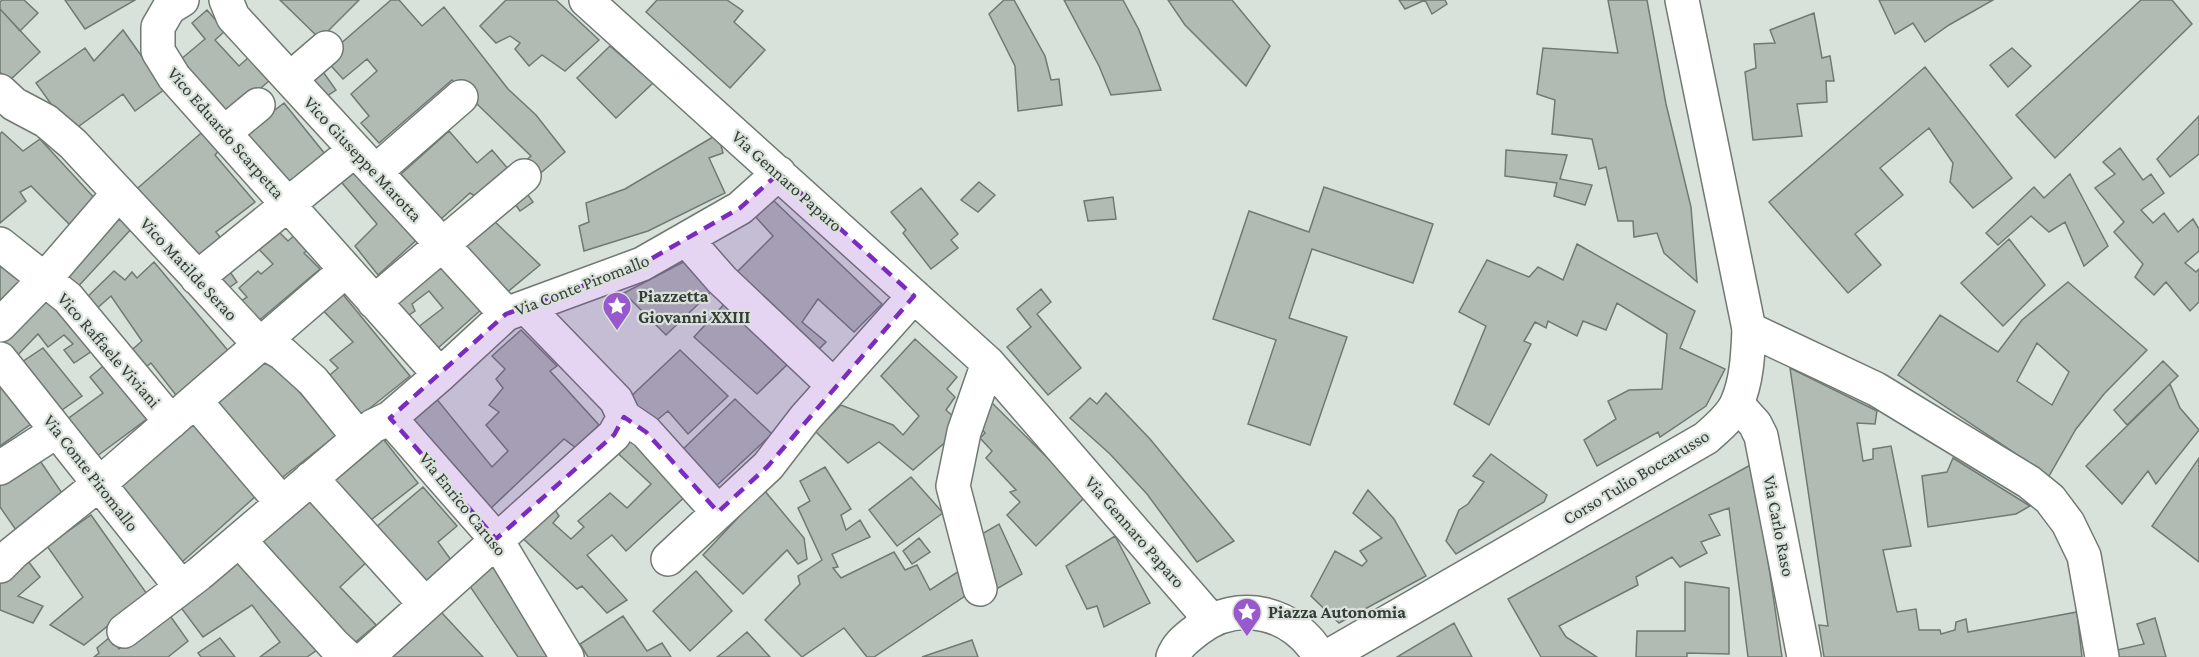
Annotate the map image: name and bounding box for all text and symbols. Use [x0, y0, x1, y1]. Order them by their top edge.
street label: Vico Eduardo Scarpetta [164, 63, 288, 203]
street label: Vico Giuseppe Marotta [300, 92, 426, 226]
street label: Via Gennaro Paparo [728, 126, 846, 236]
street label: Vico Matilde Serao [136, 213, 242, 325]
street label: Via Conte Piromallo [512, 250, 652, 320]
place label: Piazzetta Giovanni XXIII [638, 286, 750, 327]
street label: Vico Raffaele Viviani [54, 288, 165, 412]
place icon: Piazzetta Giovanni XXIII [601, 290, 633, 332]
street label: Via Conte Piromallo [39, 411, 143, 535]
street label: Corso Tulio Boccarusso [1559, 425, 1713, 529]
street label: Via Enrico Caruso [415, 448, 511, 560]
street label: Via Gennaro Paparo [1081, 472, 1189, 592]
street label: Via Carlo Raso [1759, 474, 1799, 578]
place icon: Piazza Autonomia [1231, 596, 1263, 638]
place label: Piazza Autonomia [1268, 602, 1406, 622]

